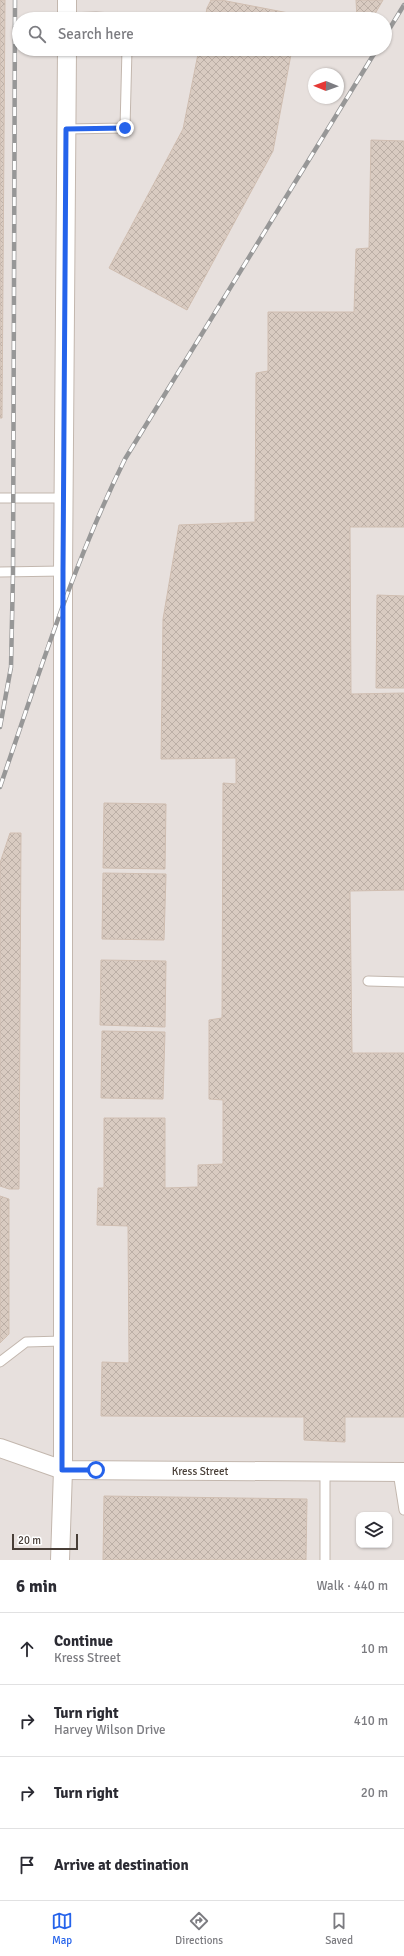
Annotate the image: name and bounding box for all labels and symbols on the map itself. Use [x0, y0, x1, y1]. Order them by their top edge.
north arrow [308, 68, 344, 104]
route end [116, 119, 134, 137]
route start [87, 1461, 105, 1479]
street label: Kress Street [172, 1465, 228, 1478]
scale bar [12, 1532, 78, 1551]

